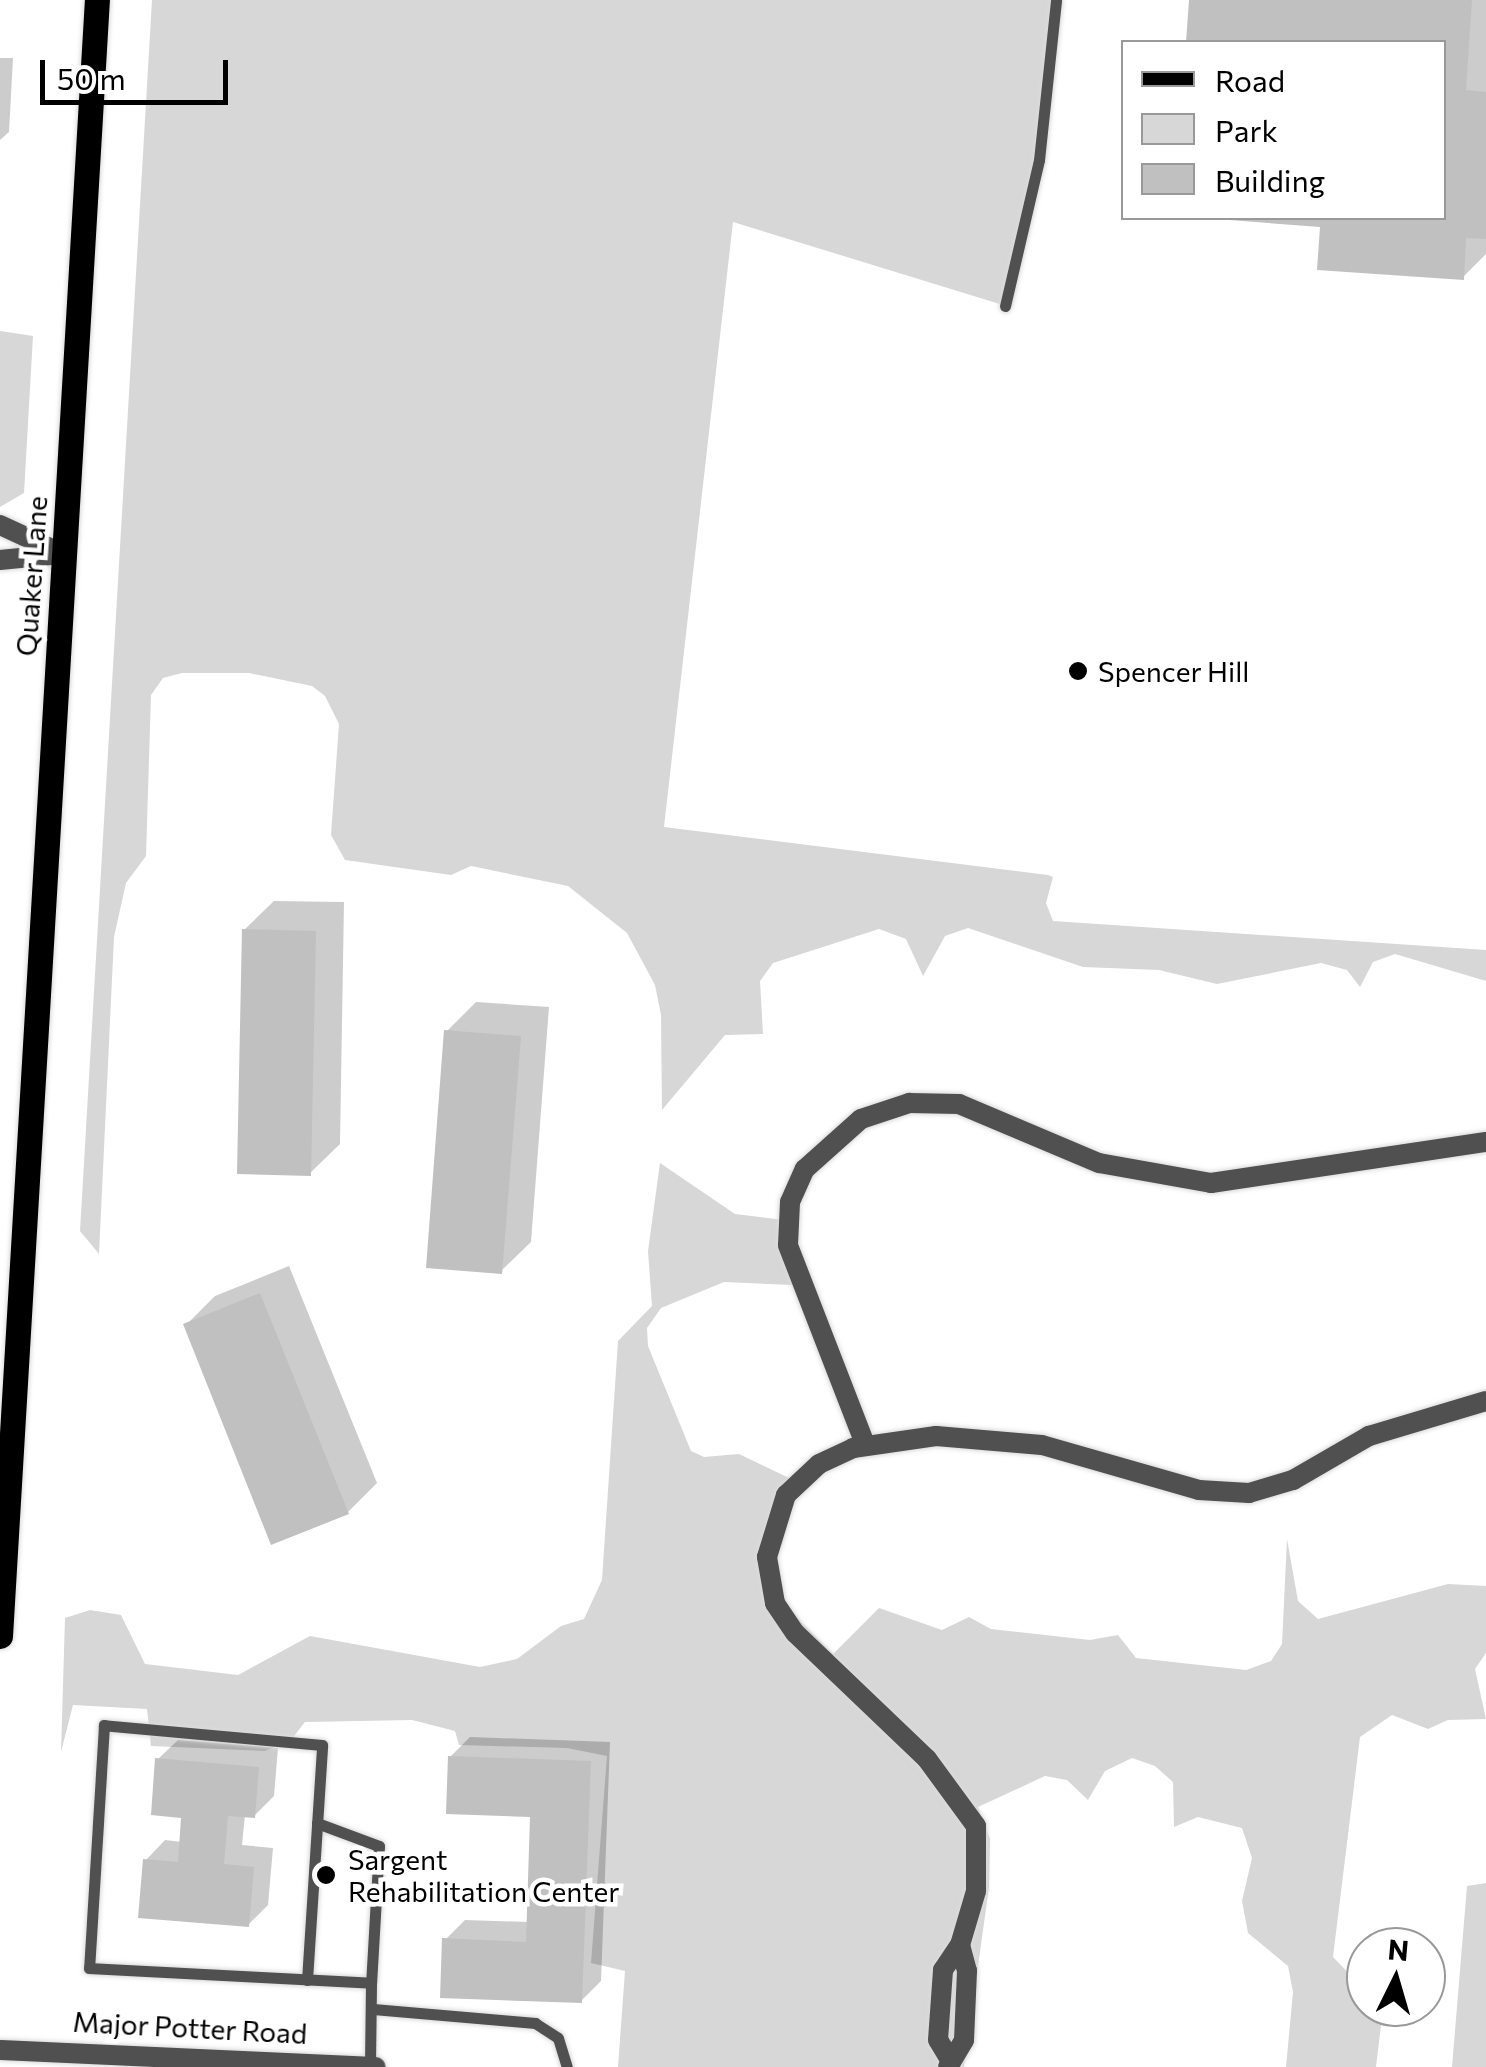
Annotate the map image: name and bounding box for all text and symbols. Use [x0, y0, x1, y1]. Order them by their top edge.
scale bar [45, 40, 232, 102]
legend [1121, 40, 1446, 220]
text: 50 m [57, 59, 126, 96]
text: Road [1215, 61, 1285, 98]
text: Park [1215, 111, 1278, 148]
text: Building [1215, 161, 1325, 198]
street label: Quaker Lane [9, 495, 53, 657]
place label: Spencer Hill [1098, 654, 1249, 688]
marker: Spencer Hill [1067, 660, 1089, 682]
place label: Sargent Rehabilitation Center [348, 1842, 620, 1908]
marker: Sargent Rehabilitation Center [313, 1862, 339, 1888]
north arrow [1346, 1927, 1446, 2027]
text: N [1386, 1931, 1410, 1967]
street label: Major Potter Road [72, 2004, 308, 2050]

